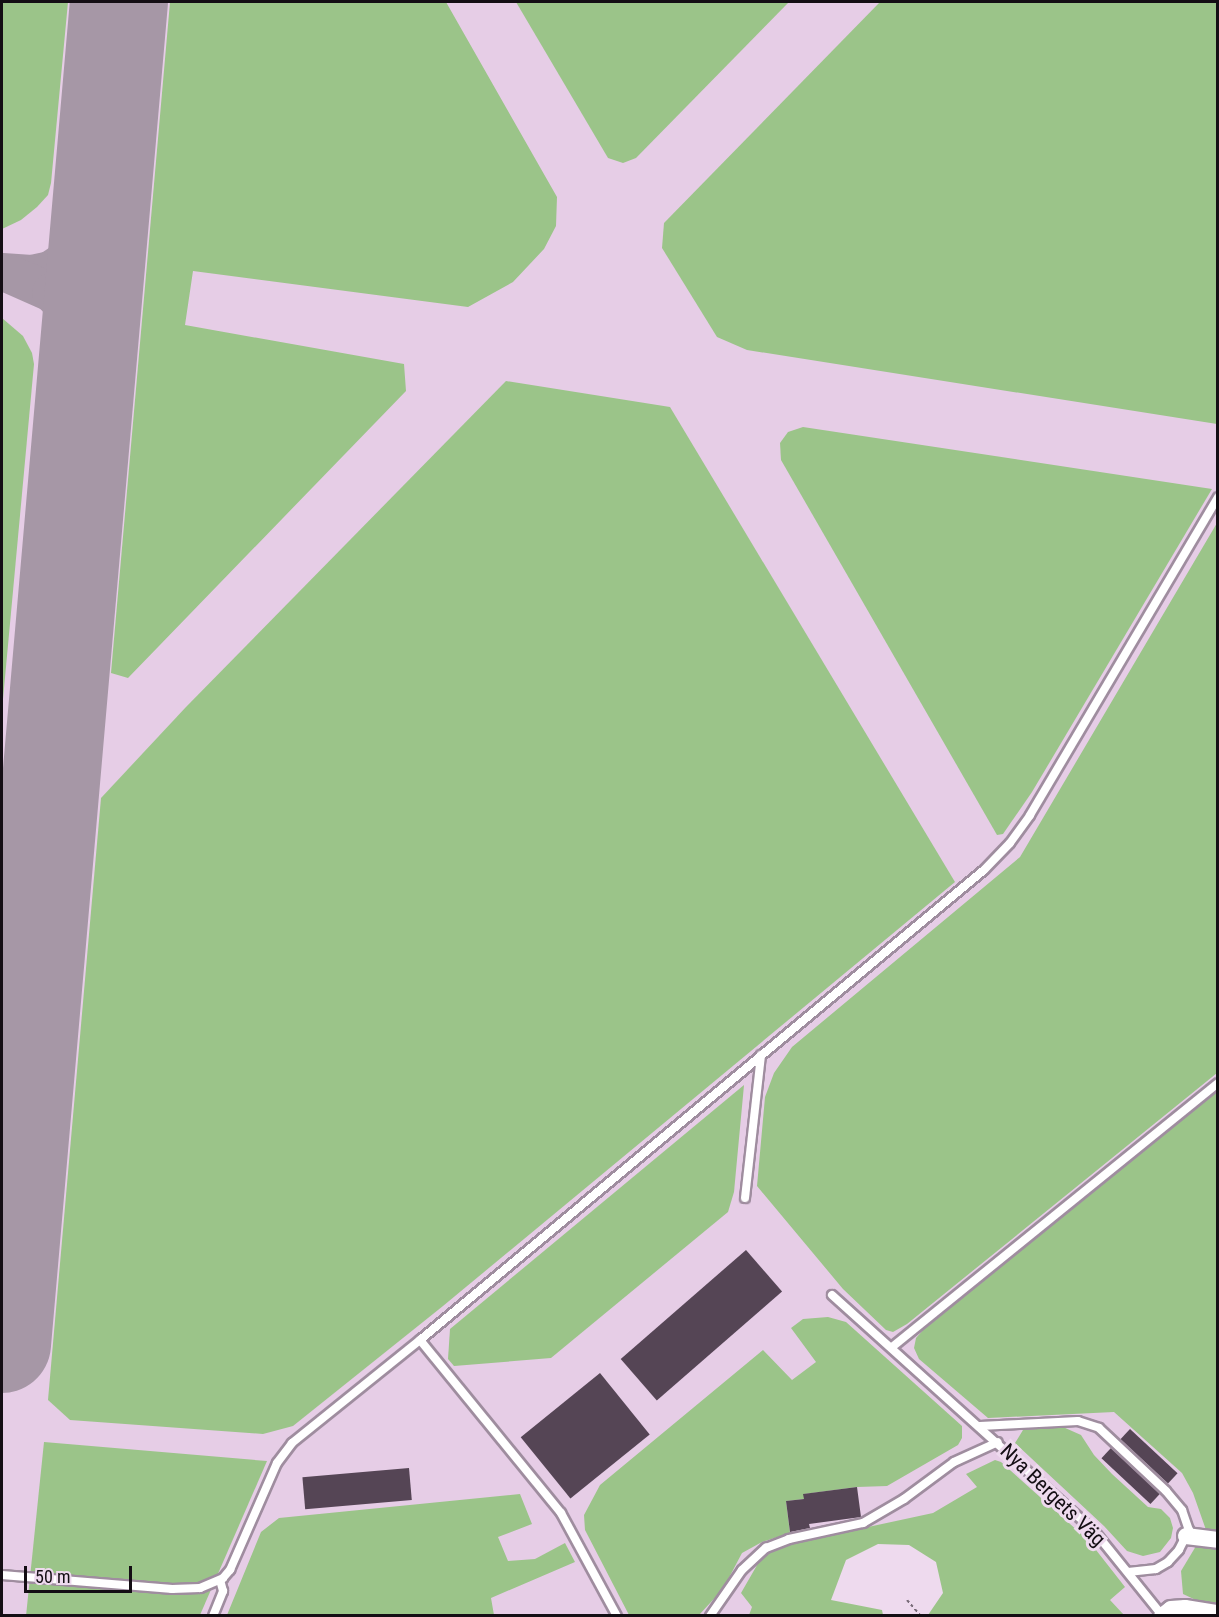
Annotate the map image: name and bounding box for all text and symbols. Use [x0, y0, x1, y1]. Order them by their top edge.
street label: Nya Bergets Väg [995, 1439, 1111, 1551]
scale bar [27, 1554, 135, 1592]
text: 50 m [35, 1566, 70, 1587]

